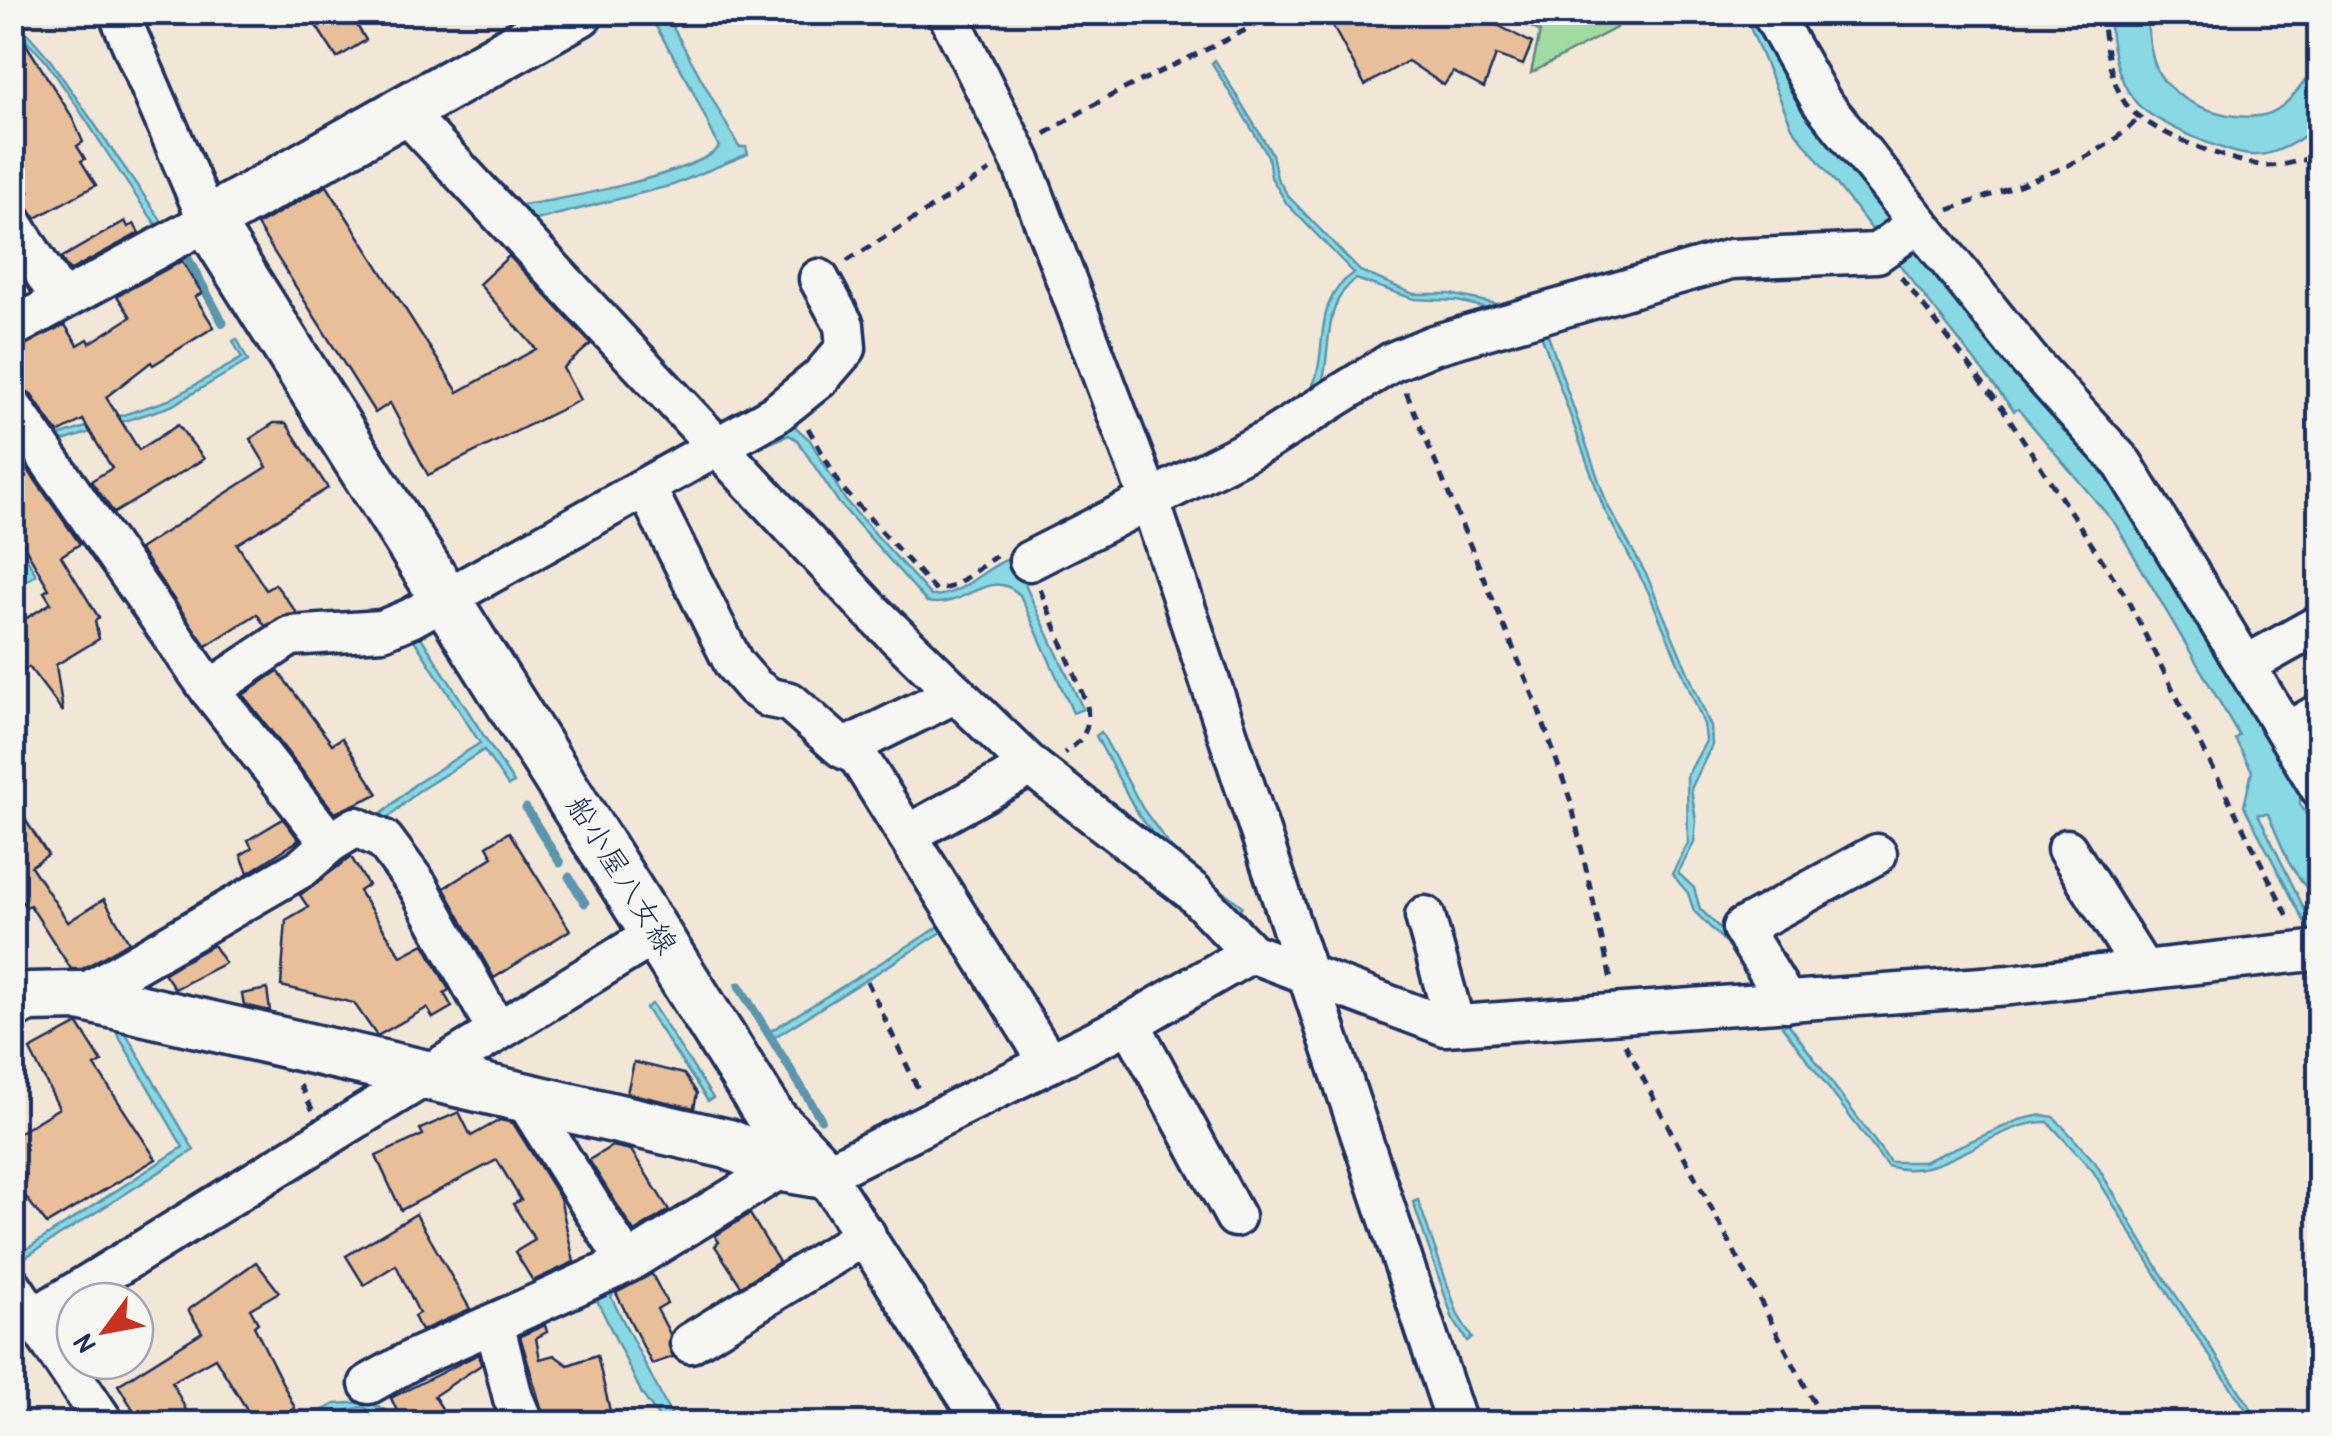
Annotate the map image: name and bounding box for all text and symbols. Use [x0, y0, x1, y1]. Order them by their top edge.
street label: 船小屋八女線 [558, 788, 688, 961]
north arrow [55, 1281, 155, 1381]
text: N [64, 1328, 104, 1361]

